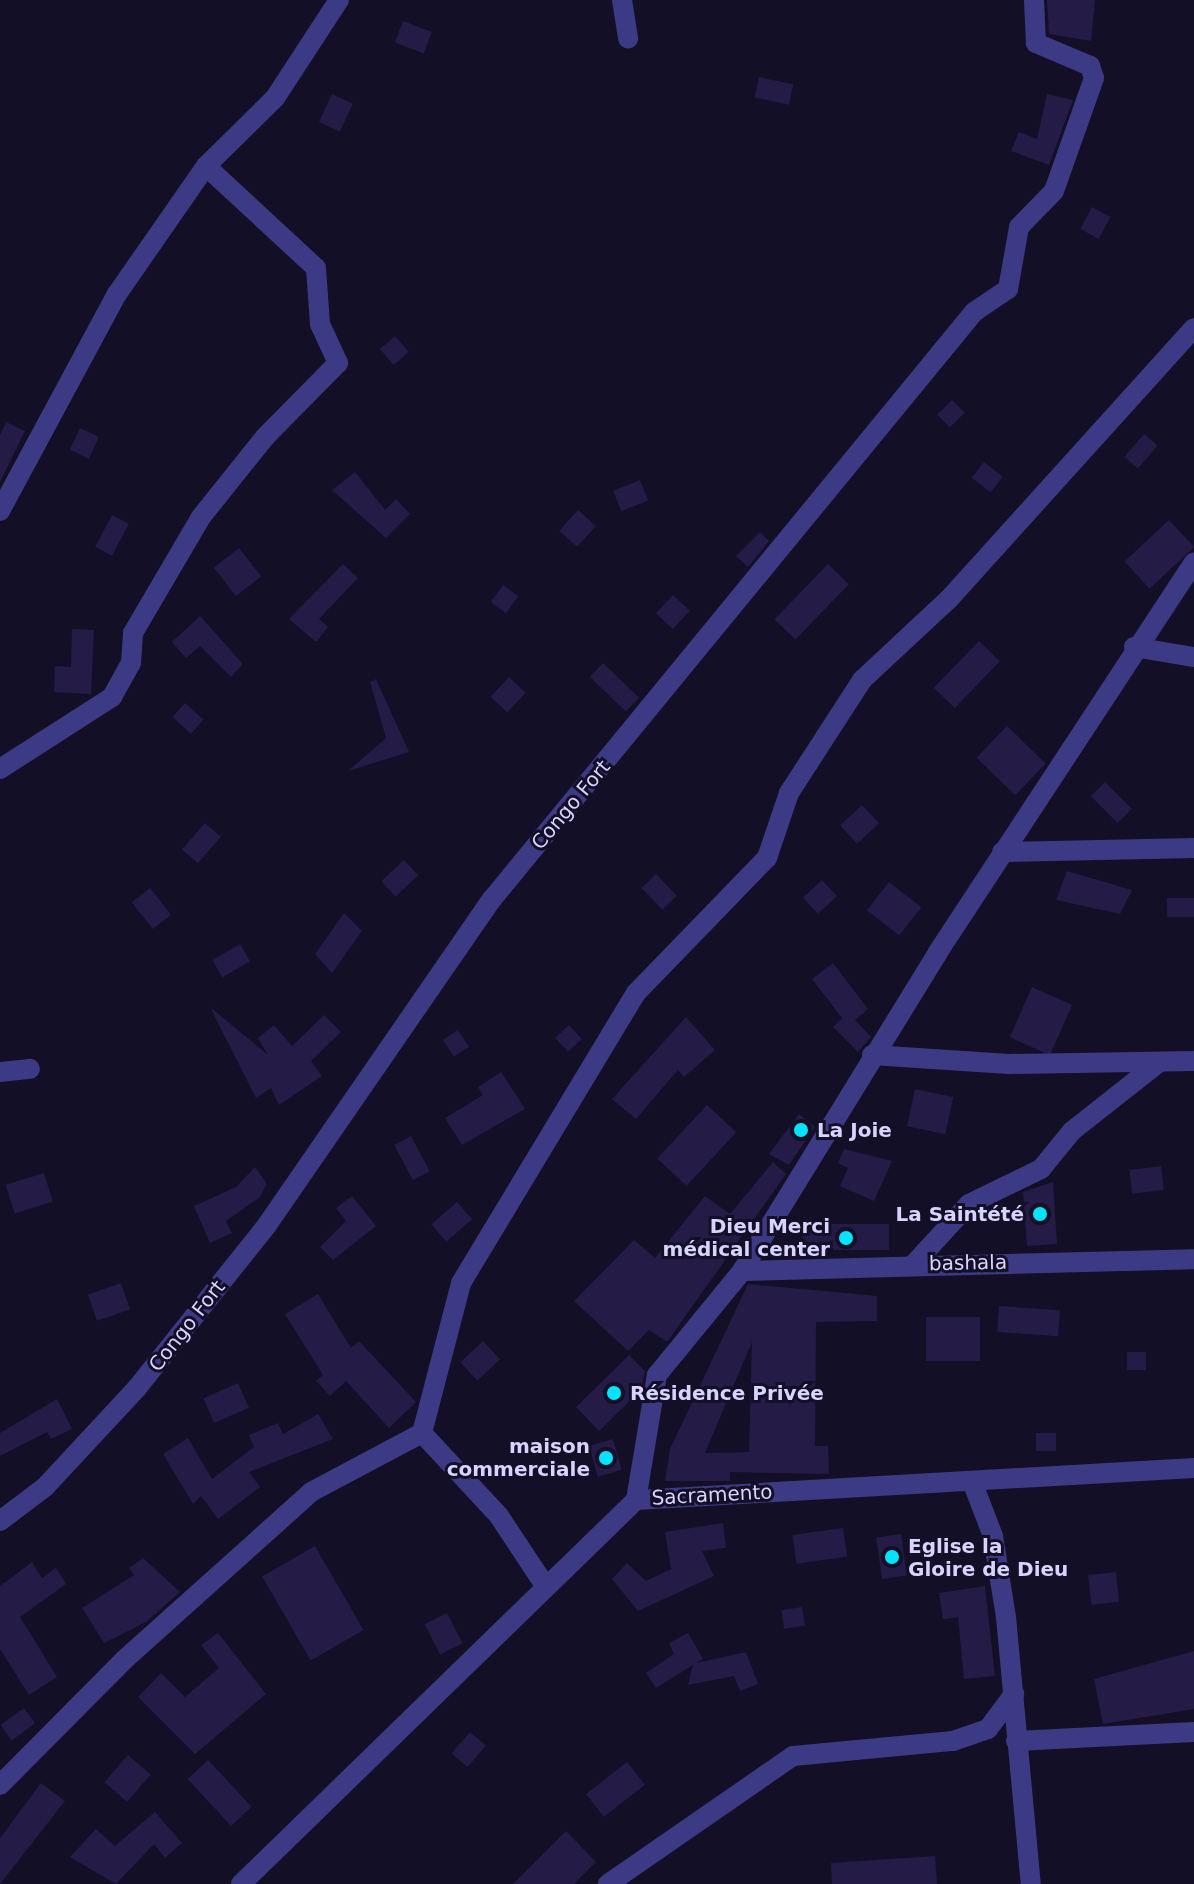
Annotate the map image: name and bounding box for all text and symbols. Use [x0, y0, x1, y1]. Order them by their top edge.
street label: Congo Fort [527, 755, 615, 855]
place label: La Joie [817, 1118, 892, 1142]
marker: La Joie [792, 1121, 810, 1139]
place label: La Saintété [896, 1202, 1024, 1226]
marker: La Saintété [1031, 1205, 1049, 1223]
place label: Dieu Merci médical center [663, 1214, 830, 1261]
marker: Dieu Merci médical center [837, 1229, 855, 1247]
street label: bashala [929, 1250, 1007, 1276]
street label: Congo Fort [144, 1276, 230, 1376]
place label: Résidence Privée [630, 1381, 824, 1405]
marker: Résidence Privée [605, 1384, 623, 1402]
place label: maison commerciale [447, 1434, 590, 1481]
marker: maison commerciale [597, 1449, 615, 1467]
street label: Sacramento [651, 1480, 773, 1510]
place label: Eglise la Gloire de Dieu [908, 1534, 1068, 1581]
marker: Eglise la Gloire de Dieu [883, 1548, 901, 1566]

